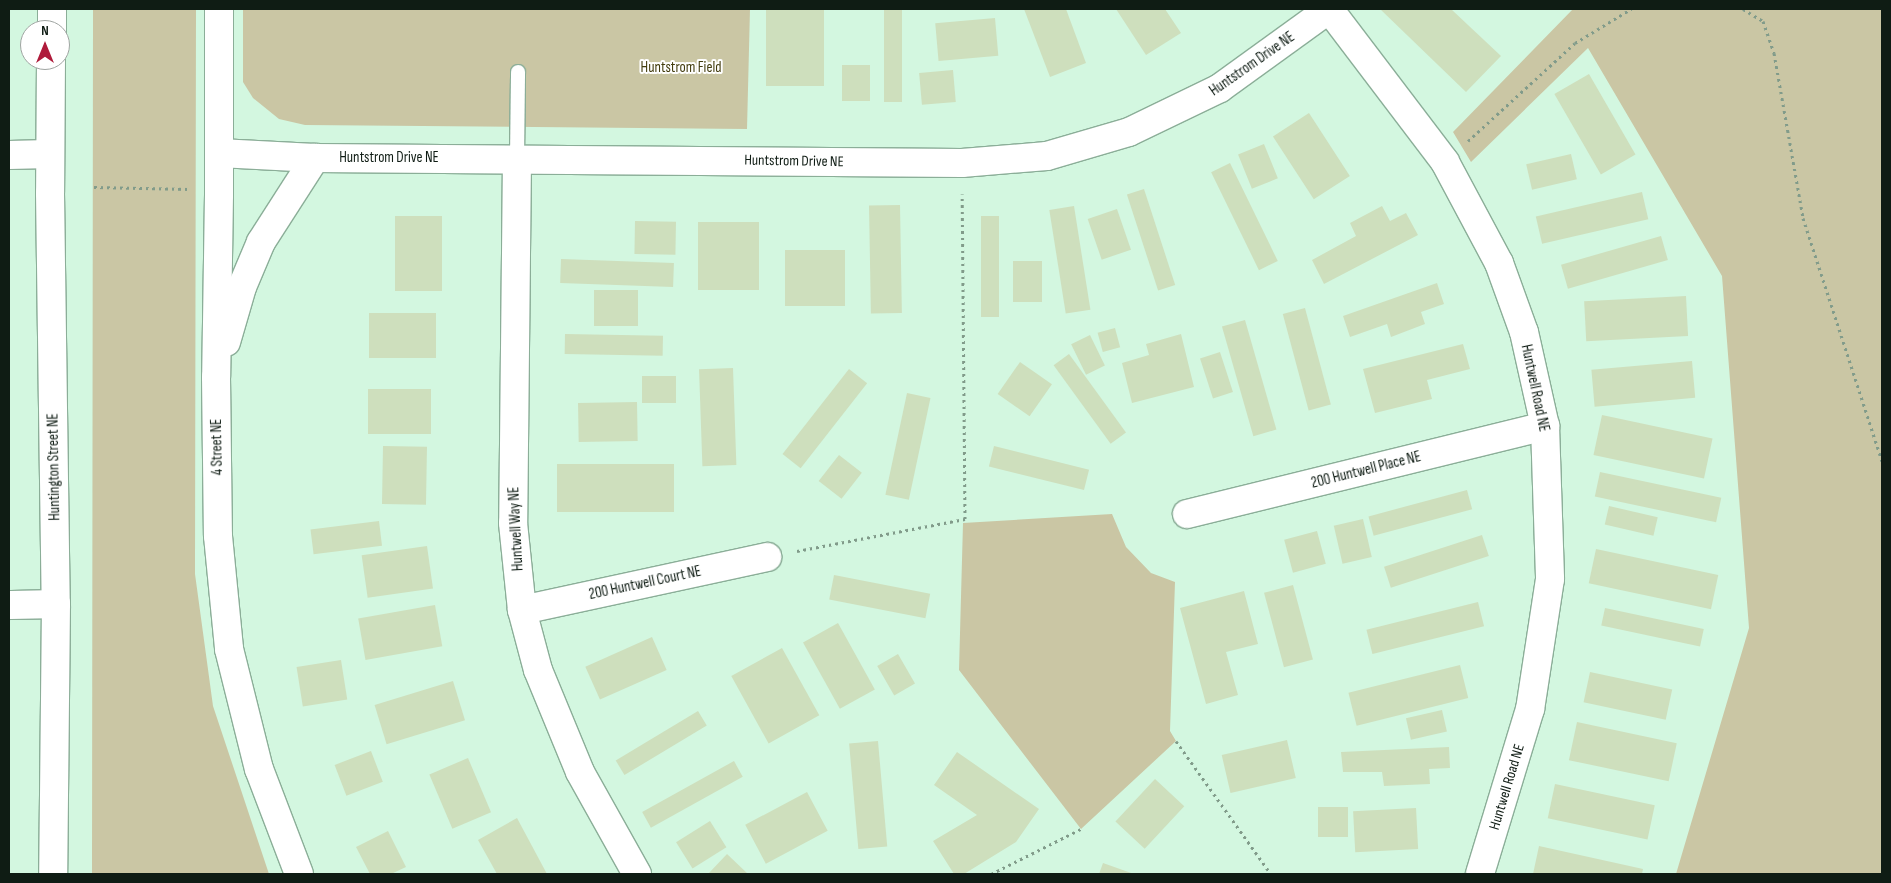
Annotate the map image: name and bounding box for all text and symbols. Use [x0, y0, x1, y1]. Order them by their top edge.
north arrow [20, 20, 70, 70]
text: N [41, 22, 49, 39]
street label: Huntstrom Drive NE [1206, 28, 1298, 100]
park label: Huntstrom Field [641, 59, 721, 77]
street label: Huntstrom Drive NE [339, 149, 439, 167]
street label: Huntstrom Drive NE [744, 151, 844, 171]
street label: Huntwell Road NE [1517, 343, 1553, 433]
street label: Huntington Street NE [44, 413, 64, 521]
street label: 4 Street NE [208, 419, 226, 475]
street label: 200 Huntwell Place NE [1309, 448, 1423, 492]
street label: Huntwell Way NE [505, 486, 527, 572]
street label: 200 Huntwell Court NE [587, 562, 703, 604]
street label: Huntwell Road NE [1485, 742, 1529, 832]

